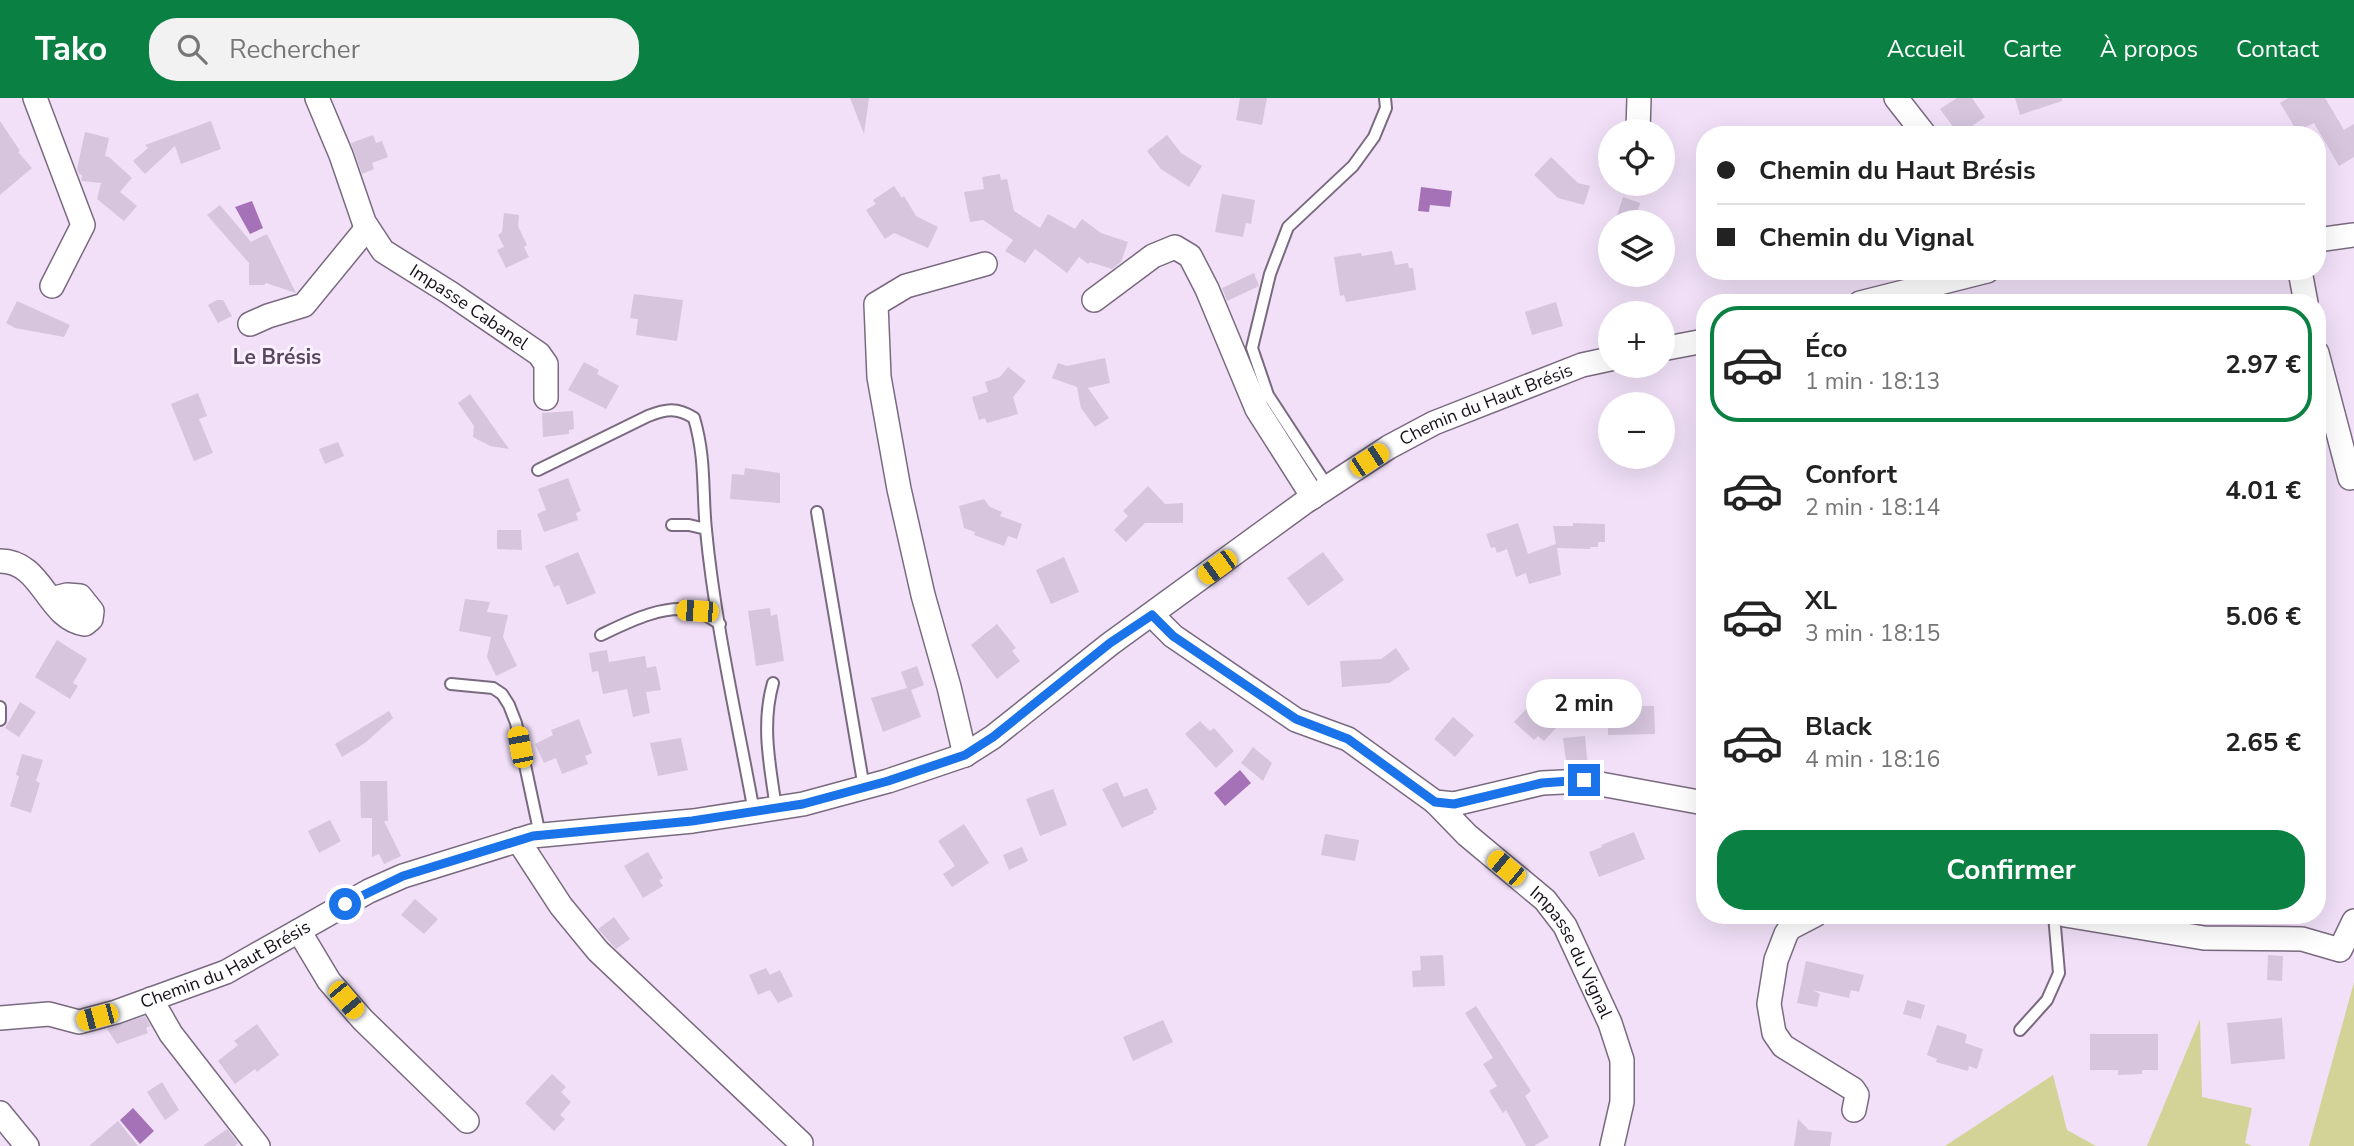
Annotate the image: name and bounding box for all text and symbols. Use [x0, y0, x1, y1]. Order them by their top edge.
search box [149, 18, 639, 81]
text: Tako [35, 27, 107, 72]
icon: search [173, 30, 211, 68]
text: Rechercher [229, 32, 360, 67]
text: Accueil [1887, 33, 1965, 65]
text: Carte [2003, 33, 2062, 65]
text: À propos [2100, 33, 2198, 65]
text: Contact [2236, 33, 2319, 65]
map controls [1598, 119, 1675, 469]
button: locate [1598, 119, 1675, 196]
text: Chemin du Haut Brésis [1759, 153, 2036, 188]
button: layers [1598, 210, 1675, 287]
text: Chemin du Vignal [1759, 220, 1974, 255]
street label: Impasse Cabanel [405, 259, 534, 356]
button: + [1598, 301, 1675, 378]
text: Éco [1805, 331, 1847, 366]
icon: car [1721, 333, 1784, 396]
district label: Le Brésis [233, 343, 321, 371]
text: 2.97 € [2225, 347, 2301, 382]
street label: Chemin du Haut Brésis [1395, 358, 1576, 451]
text: 1 min · 18:13 [1805, 366, 1940, 397]
button: − [1598, 392, 1675, 469]
car [1346, 440, 1393, 480]
text: Confort [1805, 457, 1897, 492]
icon: car [1721, 459, 1784, 522]
text: 4.01 € [2225, 473, 2301, 508]
text: 2 min · 18:14 [1805, 492, 1940, 523]
car [1194, 546, 1241, 588]
text: XL [1805, 583, 1837, 618]
icon: car [1721, 585, 1784, 648]
car [676, 599, 719, 623]
text: 5.06 € [2225, 599, 2301, 634]
text: 3 min · 18:15 [1805, 618, 1940, 649]
callout: 2 min [1526, 678, 1642, 728]
text: 2 min [1554, 688, 1614, 719]
text: Black [1805, 709, 1872, 744]
icon: car [1721, 711, 1784, 774]
car [506, 724, 535, 770]
text: 2.65 € [2225, 725, 2301, 760]
text: 4 min · 18:16 [1805, 744, 1940, 775]
route end [1568, 764, 1600, 796]
button: Confirmer [1717, 830, 2305, 910]
car [1484, 846, 1529, 890]
street label: Impasse du Vignal [1525, 880, 1618, 1023]
route start [329, 888, 361, 920]
street label: Chemin du Haut Brésis [137, 915, 315, 1014]
car [325, 977, 368, 1023]
car [74, 1001, 121, 1033]

